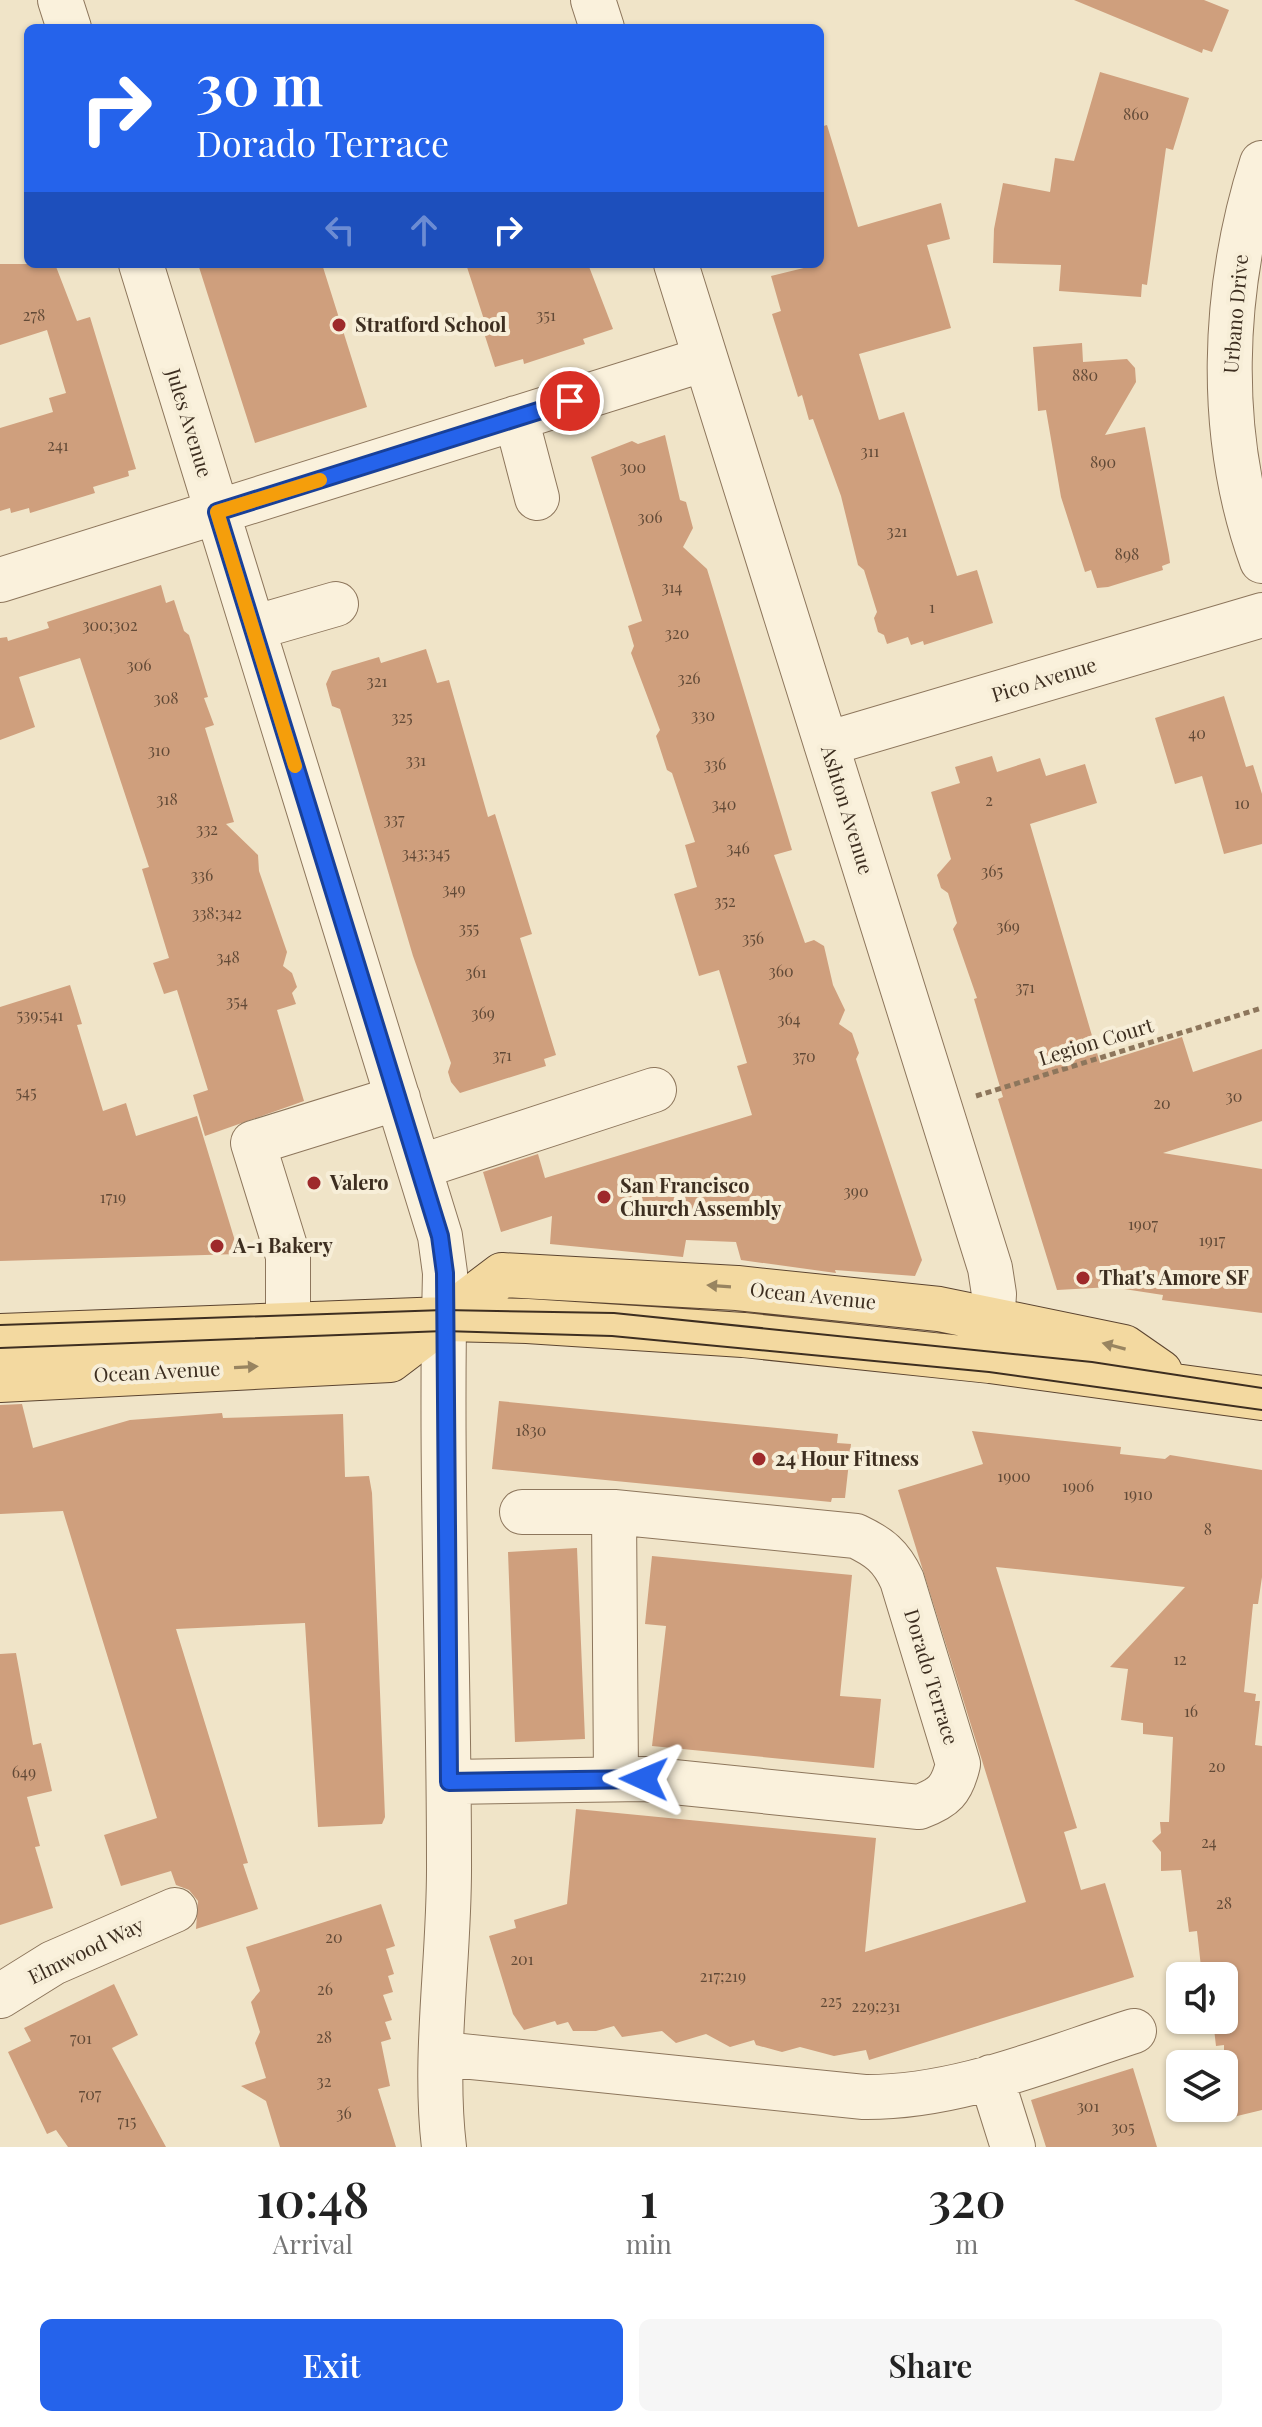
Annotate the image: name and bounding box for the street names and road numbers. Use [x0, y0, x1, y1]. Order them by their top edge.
street label: Urbano Drive [1216, 253, 1253, 375]
street label: Jules Avenue [161, 364, 220, 480]
street label: Pico Avenue [988, 650, 1099, 707]
street label: Ashton Avenue [816, 741, 881, 877]
street label: Legion Court [1035, 1010, 1157, 1071]
street label: Ocean Avenue [749, 1274, 878, 1315]
street label: Ocean Avenue [93, 1354, 221, 1387]
street label: Dorado Terrace [899, 1605, 966, 1748]
street label: Elmwood Way [23, 1910, 148, 1989]

